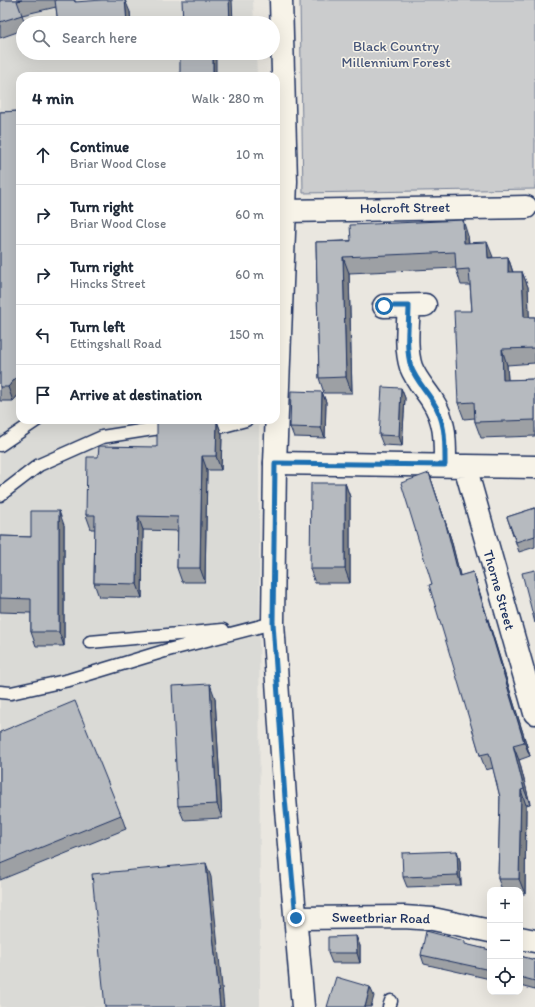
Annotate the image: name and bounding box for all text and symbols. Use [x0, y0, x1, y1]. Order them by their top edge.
search box [16, 16, 280, 60]
icon: search [30, 27, 52, 49]
text: Search here [62, 29, 137, 47]
park label: Black Country Millennium Forest [342, 38, 450, 71]
text: 4 min [32, 88, 74, 108]
text: Walk · 280 m [191, 91, 264, 106]
text: Continue [70, 138, 129, 156]
icon: ahead [32, 144, 54, 166]
text: 10 m [236, 147, 264, 162]
text: Briar Wood Close [70, 156, 166, 171]
text: Turn right [70, 198, 134, 216]
street label: Holcroft Street [360, 199, 450, 217]
icon: right [32, 204, 54, 226]
text: 60 m [235, 207, 264, 222]
text: Briar Wood Close [70, 216, 166, 231]
text: Turn right [70, 258, 134, 276]
icon: right [32, 264, 54, 286]
text: 60 m [235, 267, 264, 282]
text: Hincks Street [70, 276, 146, 291]
route start [375, 297, 393, 315]
text: Turn left [70, 318, 125, 336]
icon: left [32, 324, 54, 346]
text: 150 m [229, 327, 264, 342]
text: Ettingshall Road [70, 336, 162, 351]
icon: arrive [32, 384, 54, 406]
text: Arrive at destination [70, 386, 202, 404]
street label: Thorne Street [479, 548, 519, 632]
map controls [487, 887, 523, 995]
button: + [487, 887, 523, 923]
route end [287, 909, 305, 927]
street label: Sweetbriar Road [332, 909, 431, 927]
button: − [487, 923, 523, 959]
button: locate [487, 959, 523, 995]

